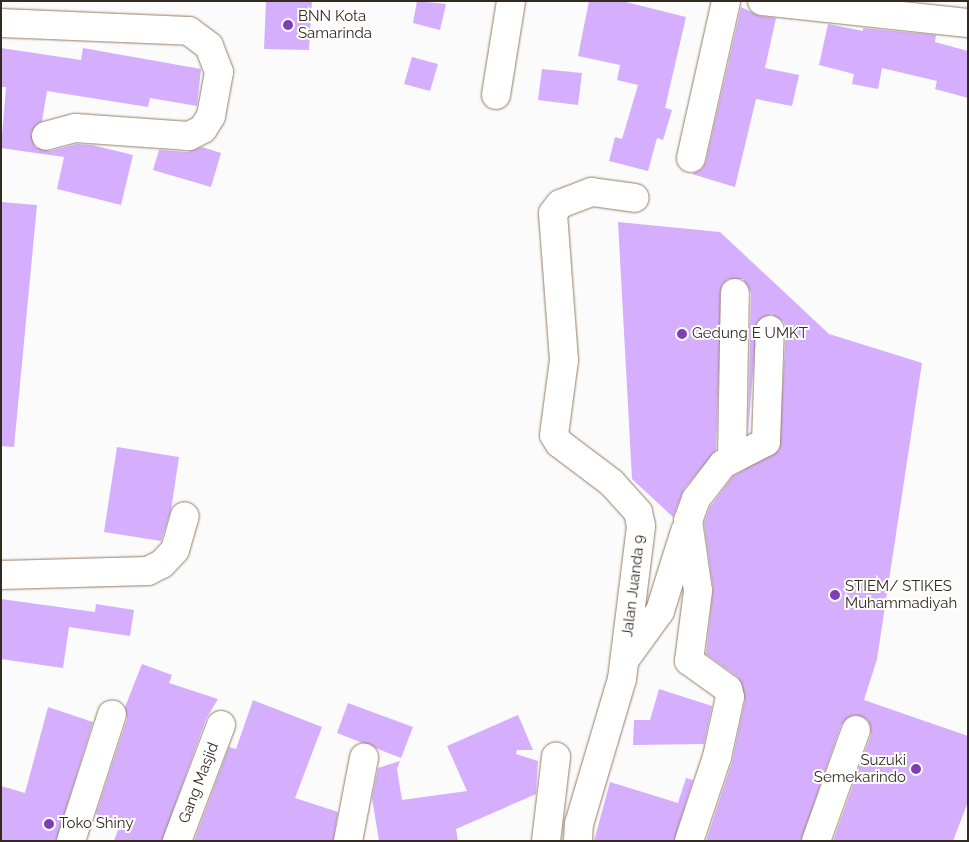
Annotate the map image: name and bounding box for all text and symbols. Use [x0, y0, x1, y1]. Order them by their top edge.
place label: BNN Kota Samarinda [298, 7, 372, 42]
marker: BNN Kota Samarinda [282, 19, 294, 31]
place label: Gedung E UMKT [692, 325, 808, 343]
marker: Gedung E UMKT [676, 328, 688, 340]
street label: Jalan Juanda 9 [619, 534, 649, 638]
place label: STIEM/ STIKES Muhammadiyah [845, 577, 957, 612]
marker: STIEM/ STIKES Muhammadiyah [829, 589, 841, 601]
street label: Gang Masjid [175, 740, 223, 826]
place label: Suzuki Semekarindo [814, 751, 906, 786]
marker: Suzuki Semekarindo [910, 763, 922, 775]
place label: Toko Shiny [59, 815, 134, 833]
marker: Toko Shiny [43, 818, 55, 830]

